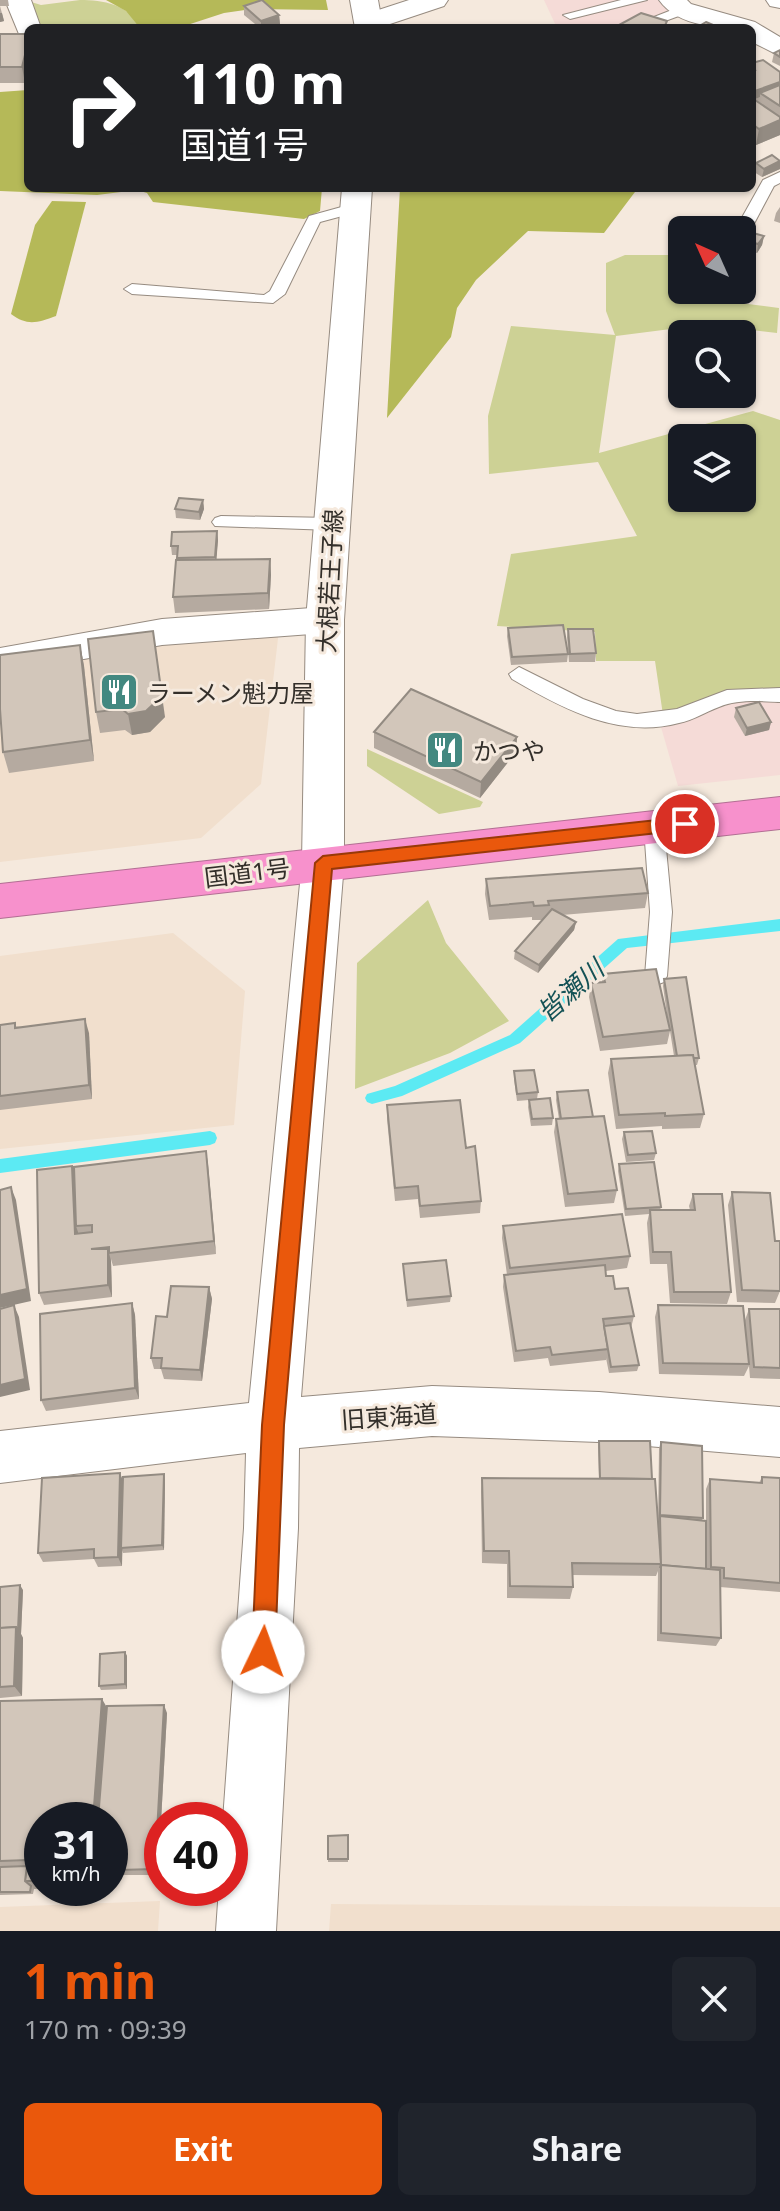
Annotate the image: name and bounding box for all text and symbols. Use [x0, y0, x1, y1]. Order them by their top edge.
text: 110 m [180, 44, 345, 120]
icon: right [48, 56, 152, 160]
text: 国道1号 [180, 120, 309, 169]
north arrow [668, 216, 756, 304]
map controls [668, 216, 756, 512]
button: search [668, 320, 756, 408]
button: layers [668, 424, 756, 512]
street label: 大根若王子線 [309, 508, 349, 654]
restaurant icon: ラーメン魁力屋 [98, 671, 140, 713]
place label: ラーメン魁力屋 [147, 676, 314, 709]
restaurant icon: かつや [424, 729, 466, 771]
place label: かつや [473, 734, 545, 767]
pin [651, 790, 719, 858]
icon: arrive [663, 802, 707, 846]
street label: 国道1号 [202, 850, 292, 894]
water label: 皆瀬川 [529, 949, 614, 1029]
street label: 旧東海道 [340, 1396, 438, 1436]
position arrow [221, 1610, 305, 1694]
speed limit sign: 40 [144, 1802, 248, 1906]
text: 31 [53, 1816, 99, 1871]
text: km/h [51, 1860, 101, 1887]
text: 1 min [24, 1948, 156, 2013]
button: close [672, 1957, 756, 2041]
text: 170 m · 09:39 [24, 2011, 187, 2047]
button: Exit [24, 2103, 382, 2195]
button: Share [398, 2103, 756, 2195]

